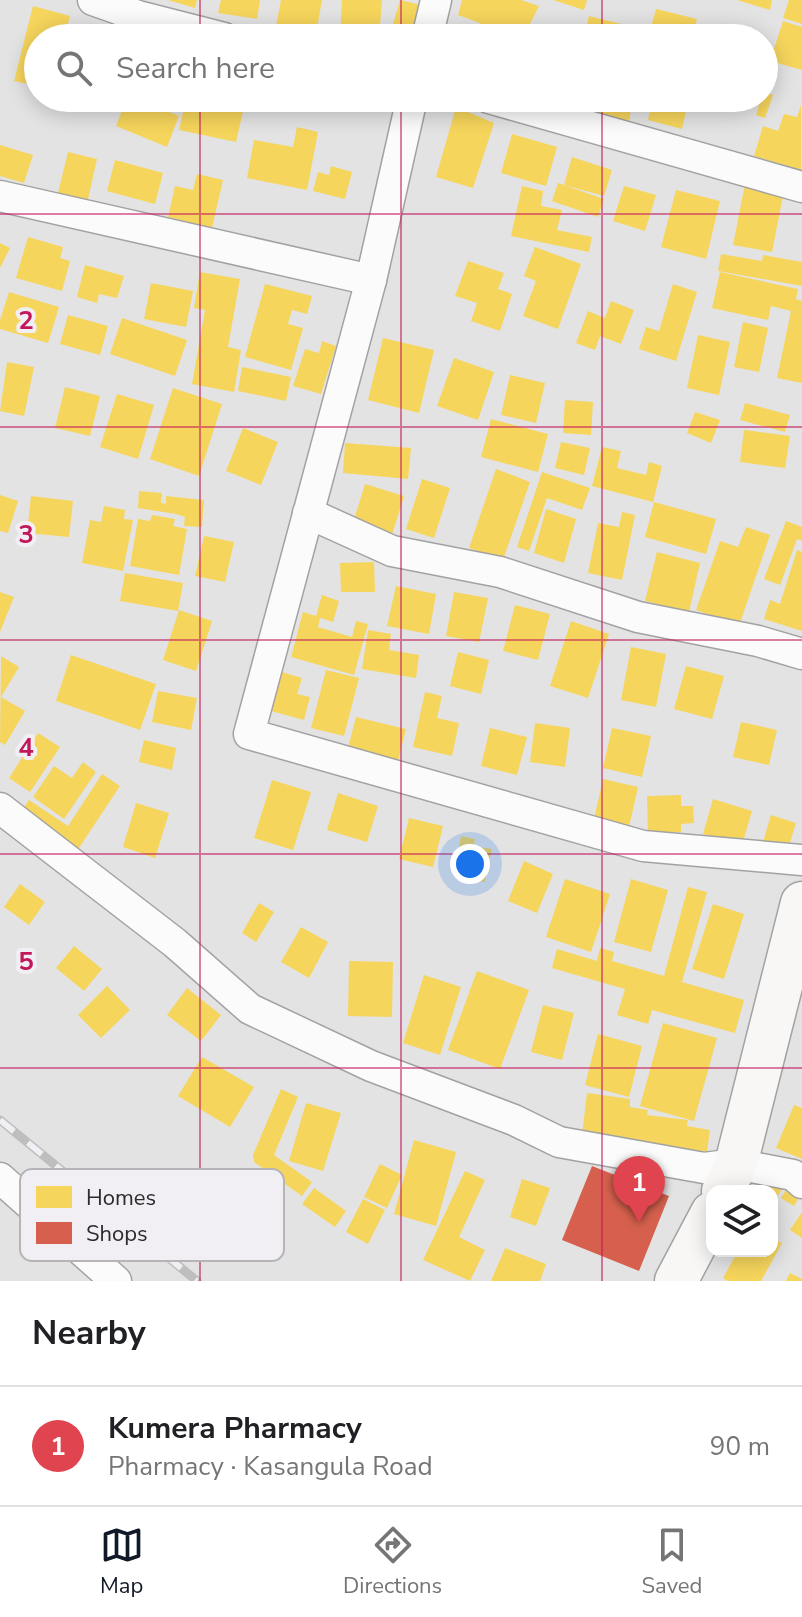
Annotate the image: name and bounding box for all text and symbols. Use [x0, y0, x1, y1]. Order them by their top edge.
search box [24, 24, 778, 112]
icon: search [52, 46, 96, 90]
text: Search here [116, 48, 275, 89]
text: 2 [18, 303, 34, 338]
text: 3 [18, 517, 34, 552]
text: 4 [18, 730, 34, 765]
your location [450, 844, 490, 884]
text: 5 [18, 944, 34, 979]
pin: 1 [613, 1156, 665, 1222]
legend [20, 1169, 284, 1261]
text: Homes [86, 1183, 156, 1213]
map controls [706, 1185, 778, 1257]
button: layers [706, 1185, 778, 1257]
text: Shops [86, 1219, 148, 1249]
text: Nearby [32, 1310, 146, 1356]
text: Kumera Pharmacy [108, 1408, 362, 1449]
text: 1 [50, 1429, 66, 1464]
text: 90 m [710, 1429, 770, 1464]
text: Pharmacy · Kasangula Road [108, 1449, 433, 1484]
tab: Map [100, 1523, 144, 1601]
tab: Directions [343, 1523, 442, 1601]
tab: Saved [642, 1523, 702, 1601]

